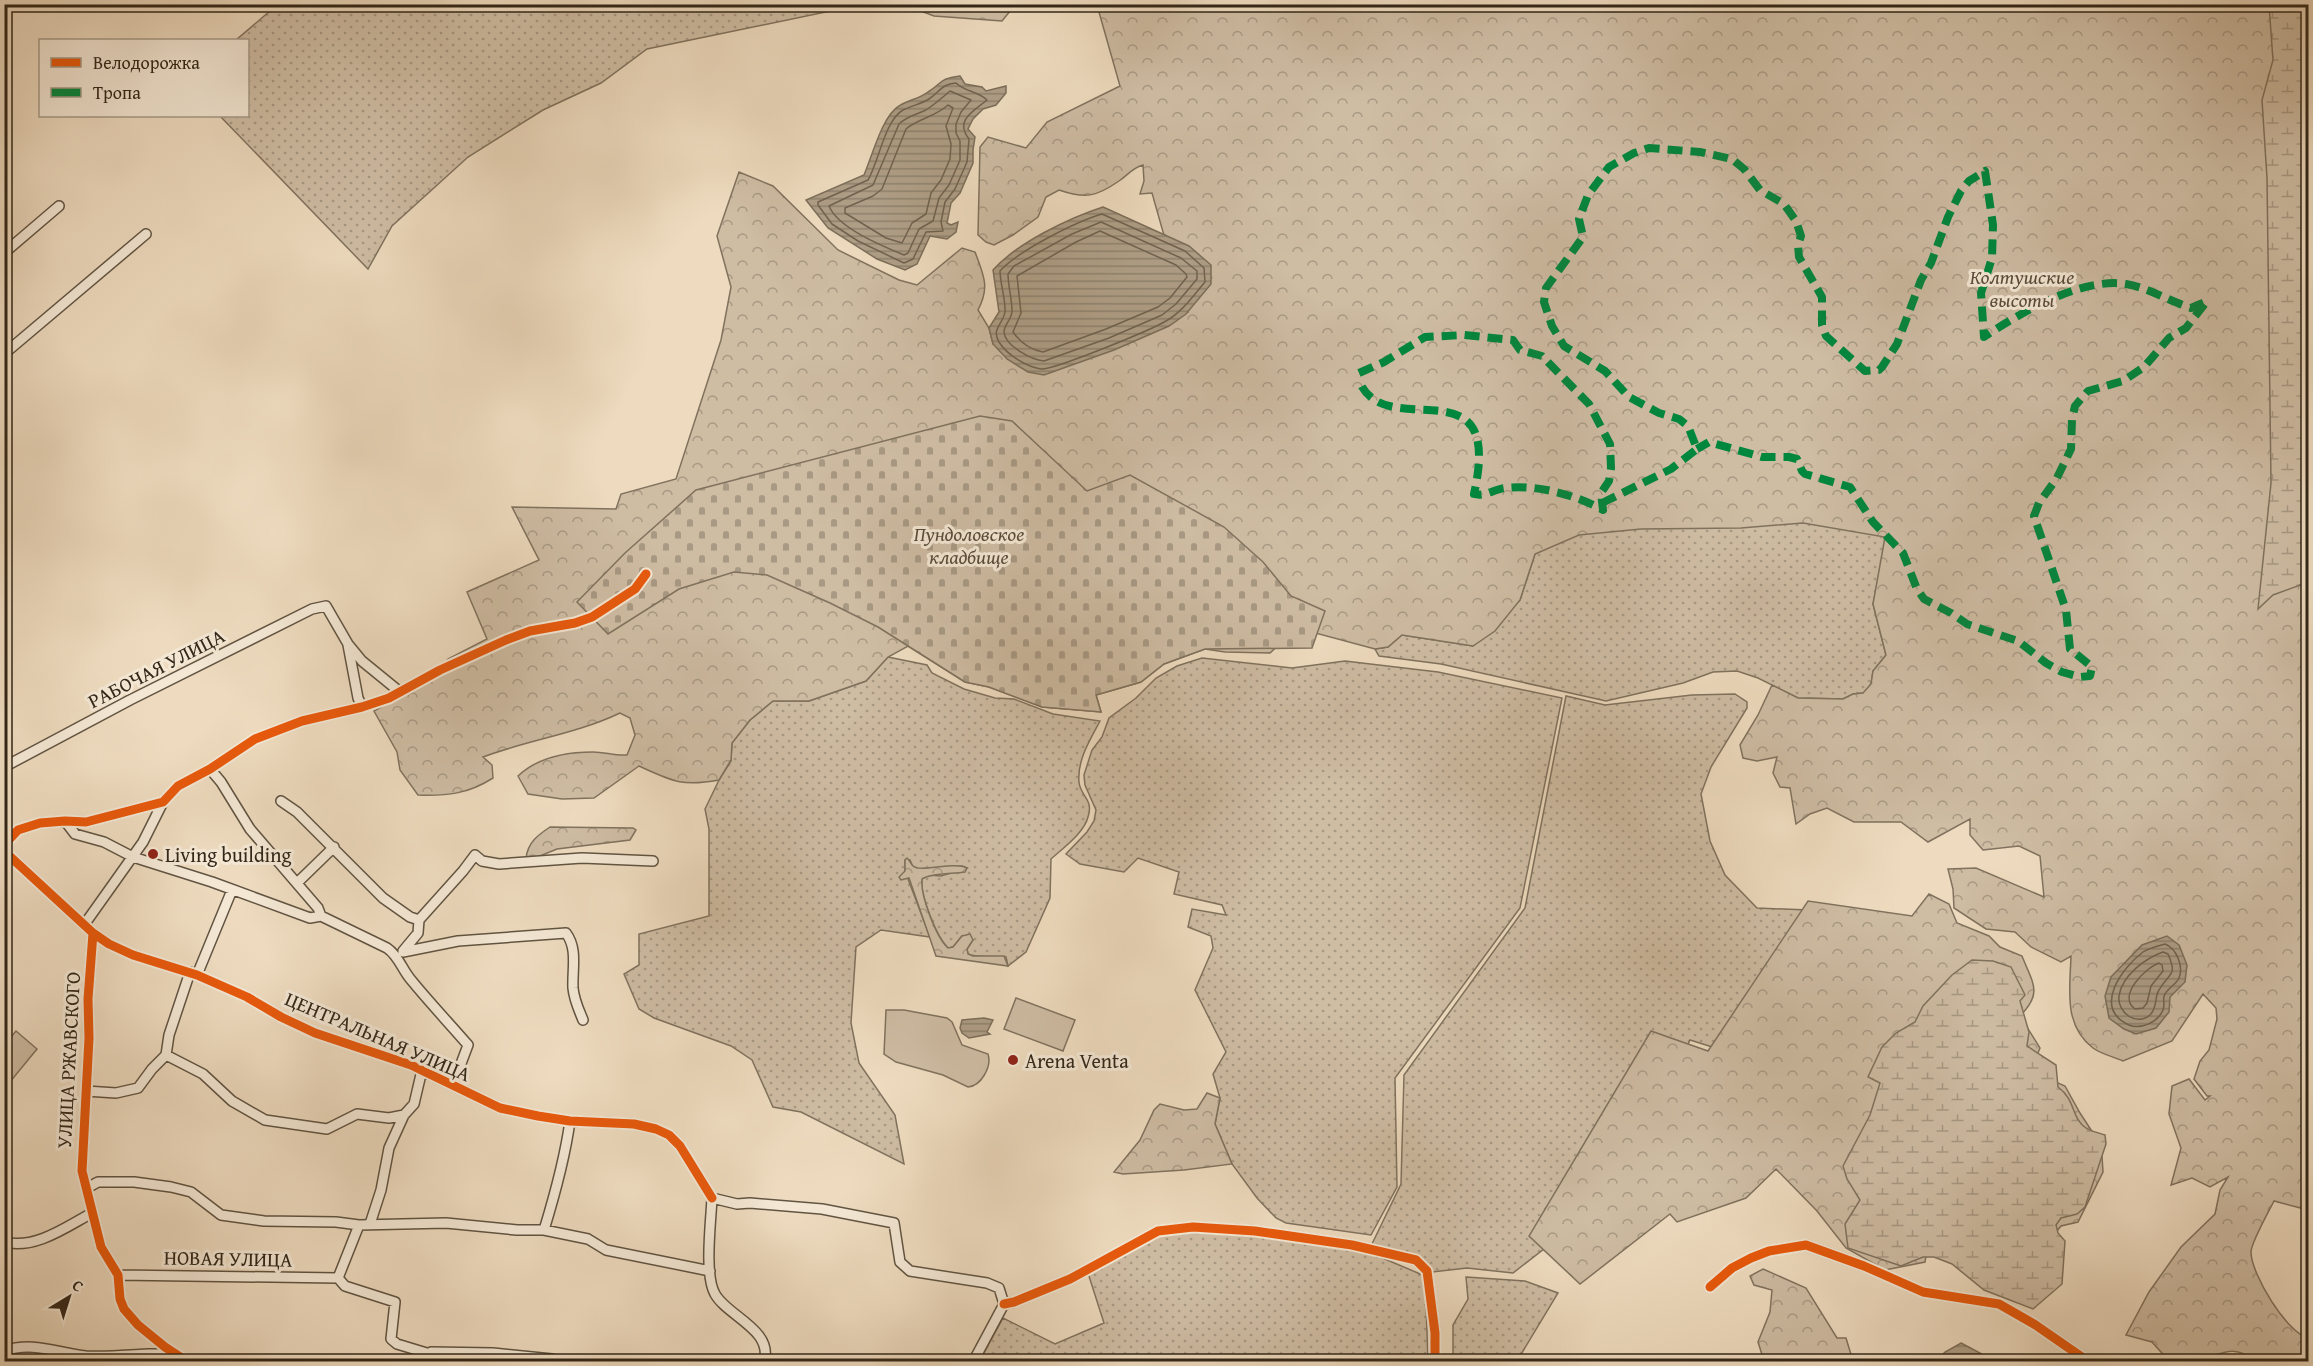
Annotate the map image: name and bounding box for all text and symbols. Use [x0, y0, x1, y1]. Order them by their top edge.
legend [39, 39, 249, 117]
text: Велодорожка [93, 49, 200, 76]
text: Тропа [93, 79, 141, 106]
park label: Колтушские высоты [1970, 262, 2074, 314]
park label: Пундоловское кладбище [914, 519, 1024, 571]
street label: РАБОЧАЯ УЛИЦА [82, 621, 230, 715]
place label: Living building [165, 840, 291, 869]
marker: Living building [146, 847, 160, 861]
street label: УЛИЦА РЖАВСКОГО [49, 971, 87, 1149]
street label: ЦЕНТРАЛЬНАЯ УЛИЦА [281, 984, 475, 1088]
place label: Arena Venta [1025, 1046, 1129, 1075]
marker: Arena Venta [1006, 1053, 1020, 1067]
street label: НОВАЯ УЛИЦА [164, 1242, 292, 1274]
north arrow [39, 1267, 99, 1327]
text: С [67, 1273, 89, 1297]

